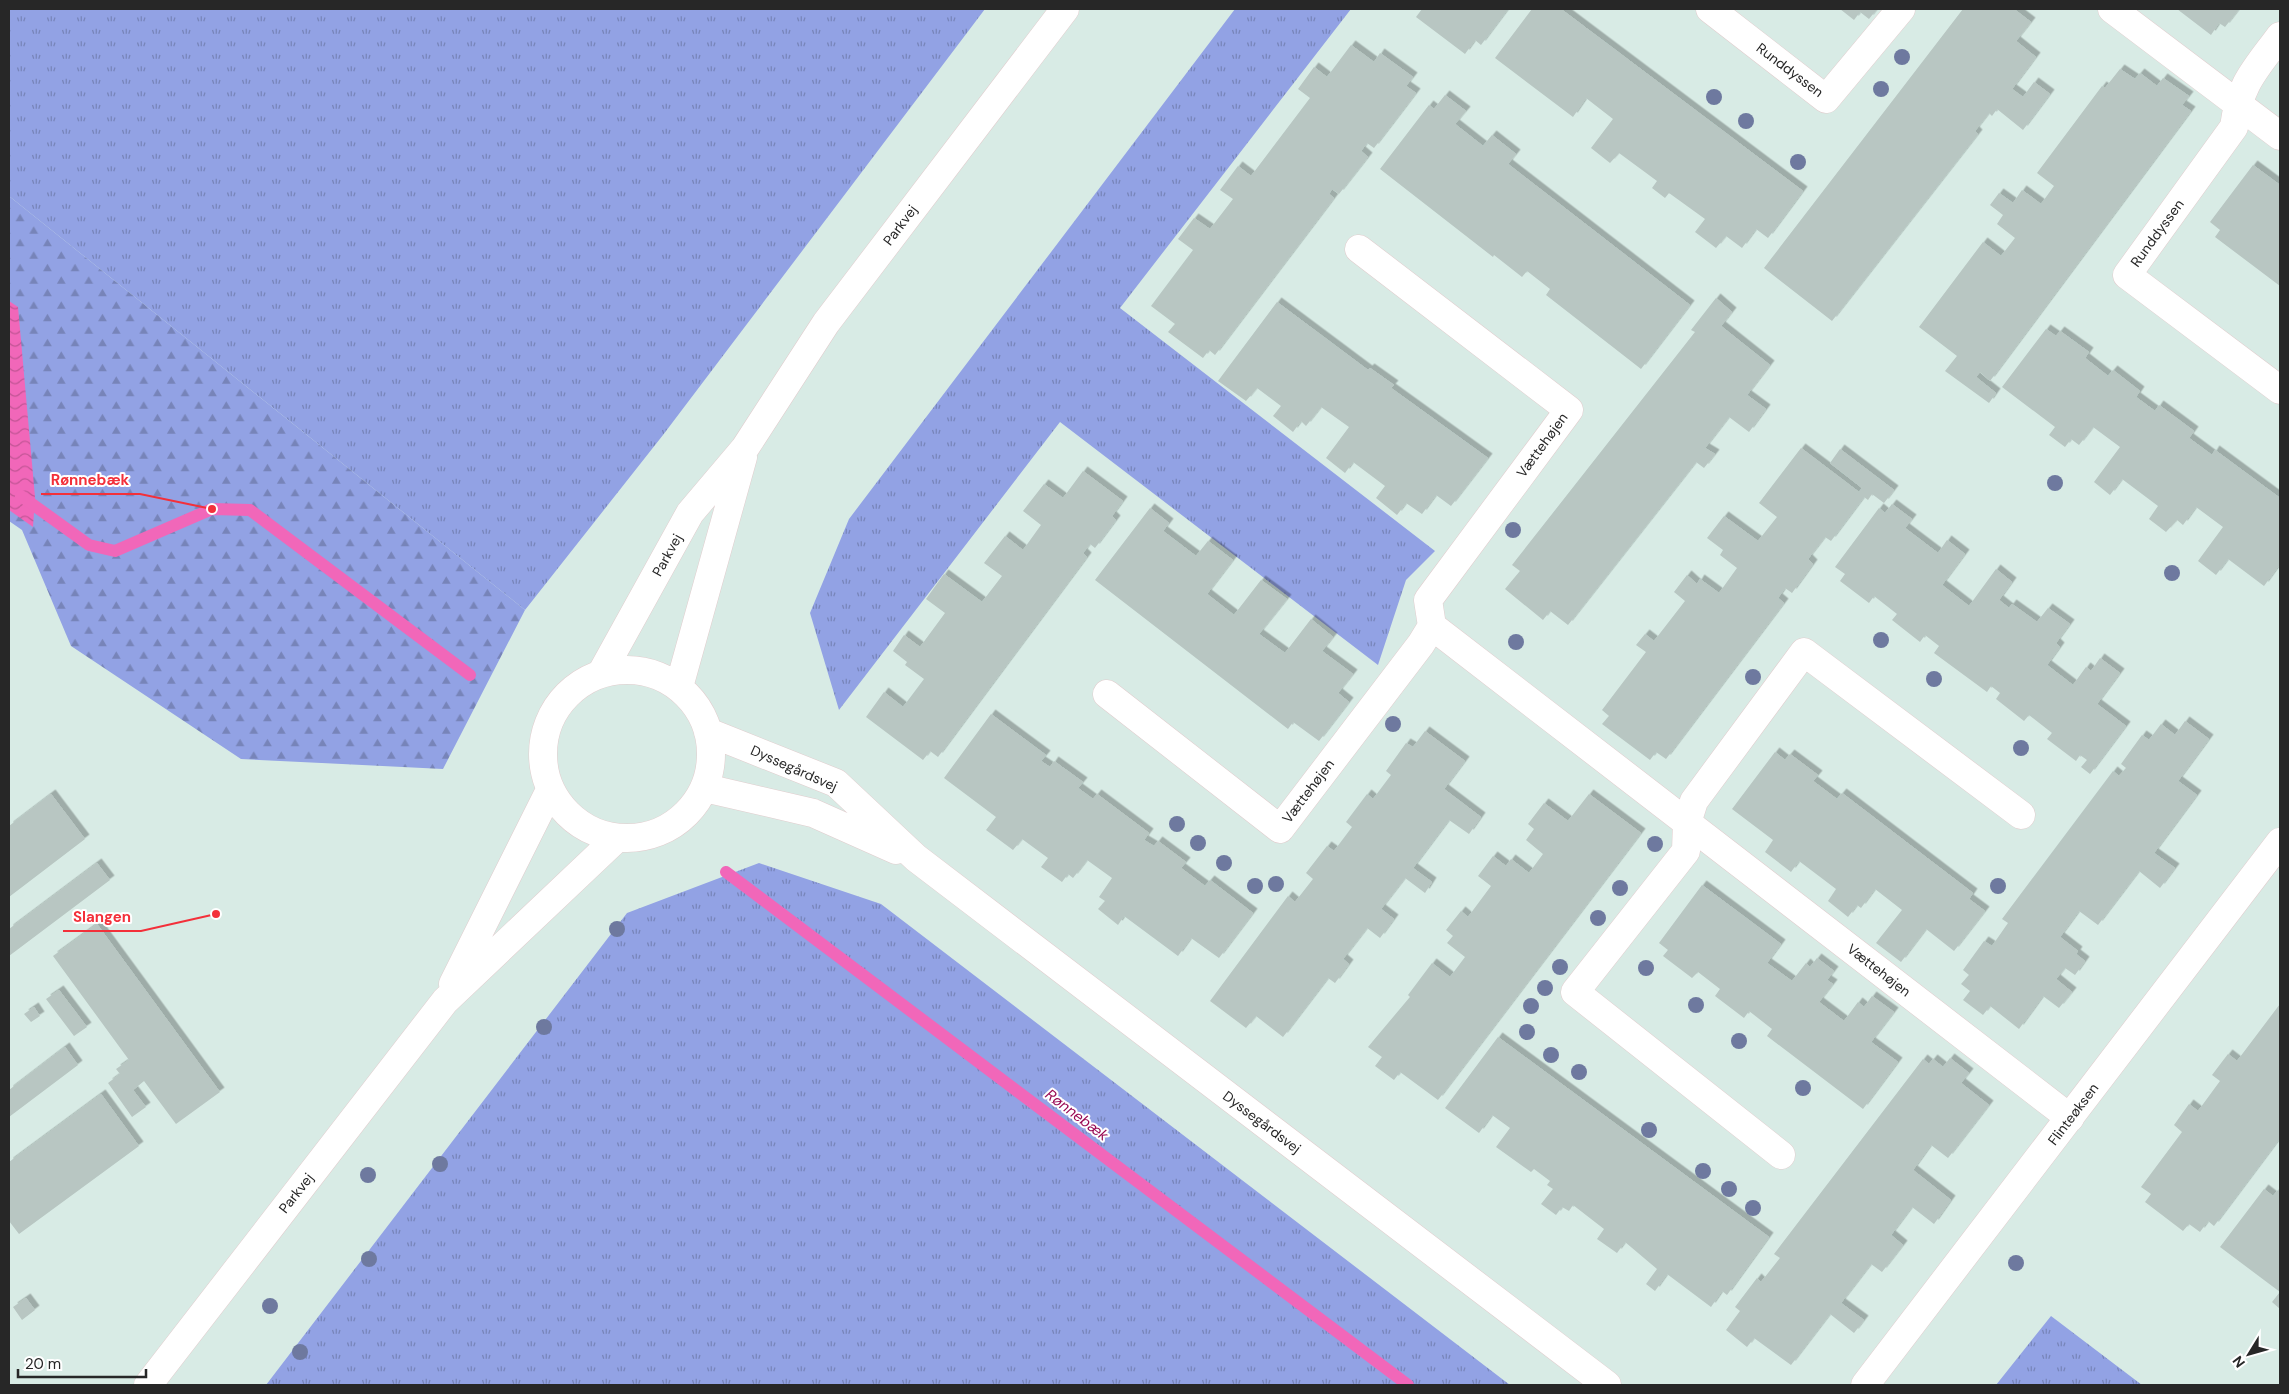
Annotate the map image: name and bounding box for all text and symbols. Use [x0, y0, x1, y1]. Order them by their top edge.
street label: Runddyssen [1753, 39, 1827, 101]
street label: Runddyssen [2126, 196, 2188, 270]
street label: Parkvej [879, 201, 921, 249]
street label: Vættehøjen [1512, 409, 1572, 481]
callout: Rønnebæk [41, 464, 140, 494]
text: Rønnebæk [51, 470, 130, 490]
street label: Parkvej [648, 530, 686, 580]
street label: Dyssegårdsvej [748, 741, 840, 795]
street label: Vættehøjen [1278, 755, 1338, 827]
callout: Slangen [63, 901, 141, 931]
text: Slangen [73, 907, 131, 927]
street label: Vættehøjen [1844, 940, 1914, 1000]
street label: Flinteøksen [2044, 1079, 2102, 1149]
water label: Rønnebæk [1041, 1085, 1113, 1146]
street label: Dyssegårdsvej [1219, 1087, 1305, 1157]
street label: Parkvej [275, 1169, 317, 1217]
north arrow [2224, 1329, 2274, 1379]
scale bar [18, 1346, 145, 1378]
text: N [2228, 1352, 2249, 1371]
text: 20 m [25, 1354, 61, 1374]

